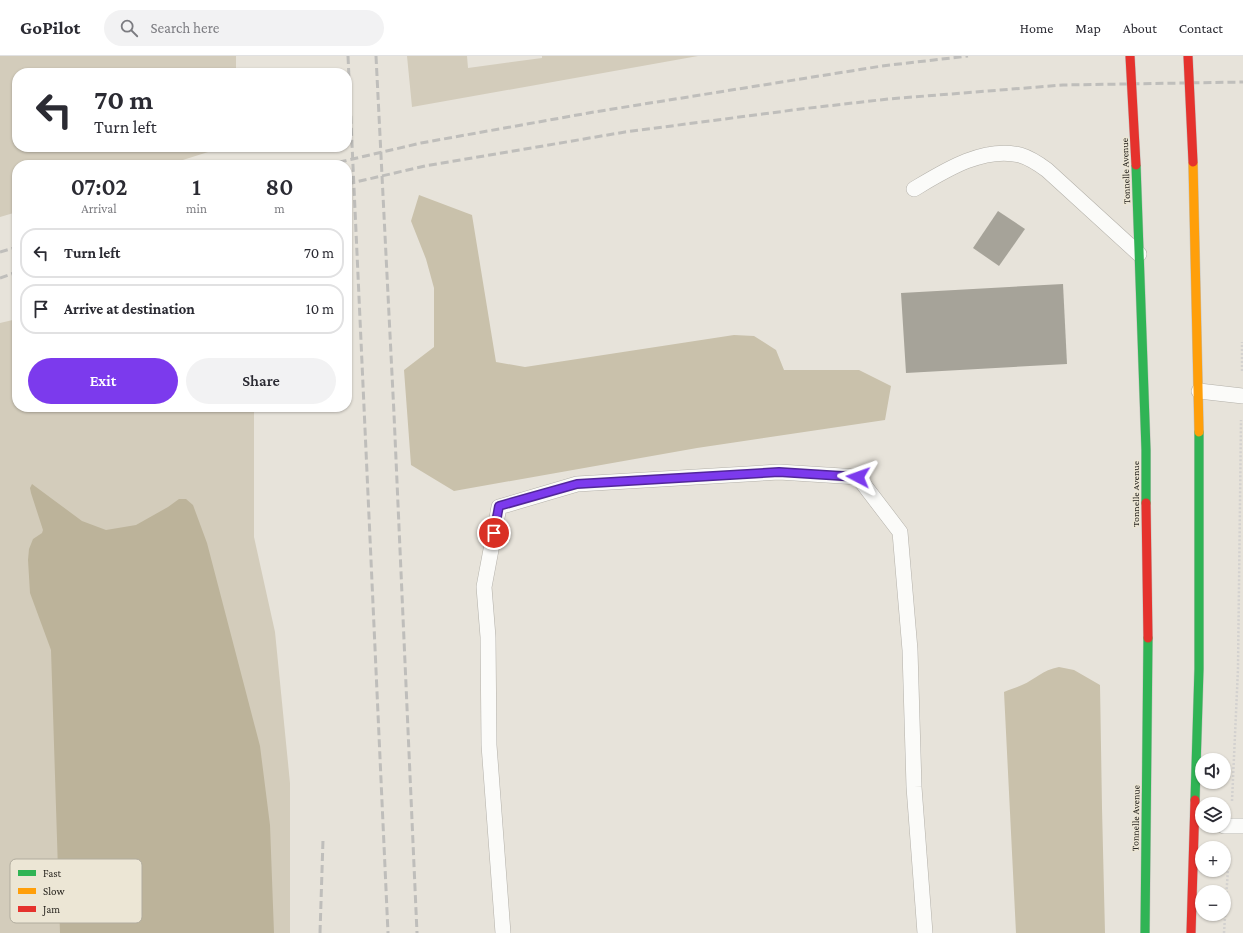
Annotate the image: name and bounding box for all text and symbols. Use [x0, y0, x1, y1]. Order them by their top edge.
search box [104, 10, 384, 46]
text: GoPilot [20, 17, 80, 38]
icon: search [118, 17, 140, 39]
text: Search here [150, 20, 219, 36]
text: Home [1020, 20, 1053, 36]
text: Map [1075, 20, 1101, 36]
text: About [1123, 20, 1157, 36]
text: Contact [1179, 20, 1223, 36]
icon: left [28, 84, 80, 136]
text: 70 m [94, 84, 153, 115]
text: Turn left [94, 117, 157, 137]
street label: Tonnelle Avenue [1119, 137, 1132, 204]
text: 07:02 [71, 173, 127, 200]
text: 1 [192, 173, 201, 200]
text: 80 [266, 173, 293, 200]
text: Arrival [81, 201, 117, 216]
text: min [186, 201, 207, 216]
text: m [274, 201, 285, 216]
icon: left [30, 242, 52, 264]
text: Turn left [64, 245, 120, 261]
text: 70 m [304, 245, 334, 261]
icon: arrive [30, 298, 52, 320]
text: Arrive at destination [64, 301, 195, 317]
text: 10 m [306, 301, 334, 317]
button: Exit [28, 358, 178, 404]
button: Share [186, 358, 336, 404]
position arrow [837, 456, 879, 498]
street label: Tonnelle Avenue [1130, 460, 1141, 527]
pin [477, 516, 511, 550]
icon: arrive [483, 522, 505, 544]
map controls [1195, 753, 1231, 921]
button: sound [1195, 753, 1231, 789]
street label: Tonnelle Avenue [1129, 784, 1142, 851]
button: layers [1195, 797, 1231, 833]
button: + [1195, 841, 1231, 877]
legend [10, 859, 142, 923]
text: Fast [43, 867, 62, 879]
text: Slow [43, 885, 65, 897]
button: − [1195, 885, 1231, 921]
text: Jam [42, 903, 60, 916]

